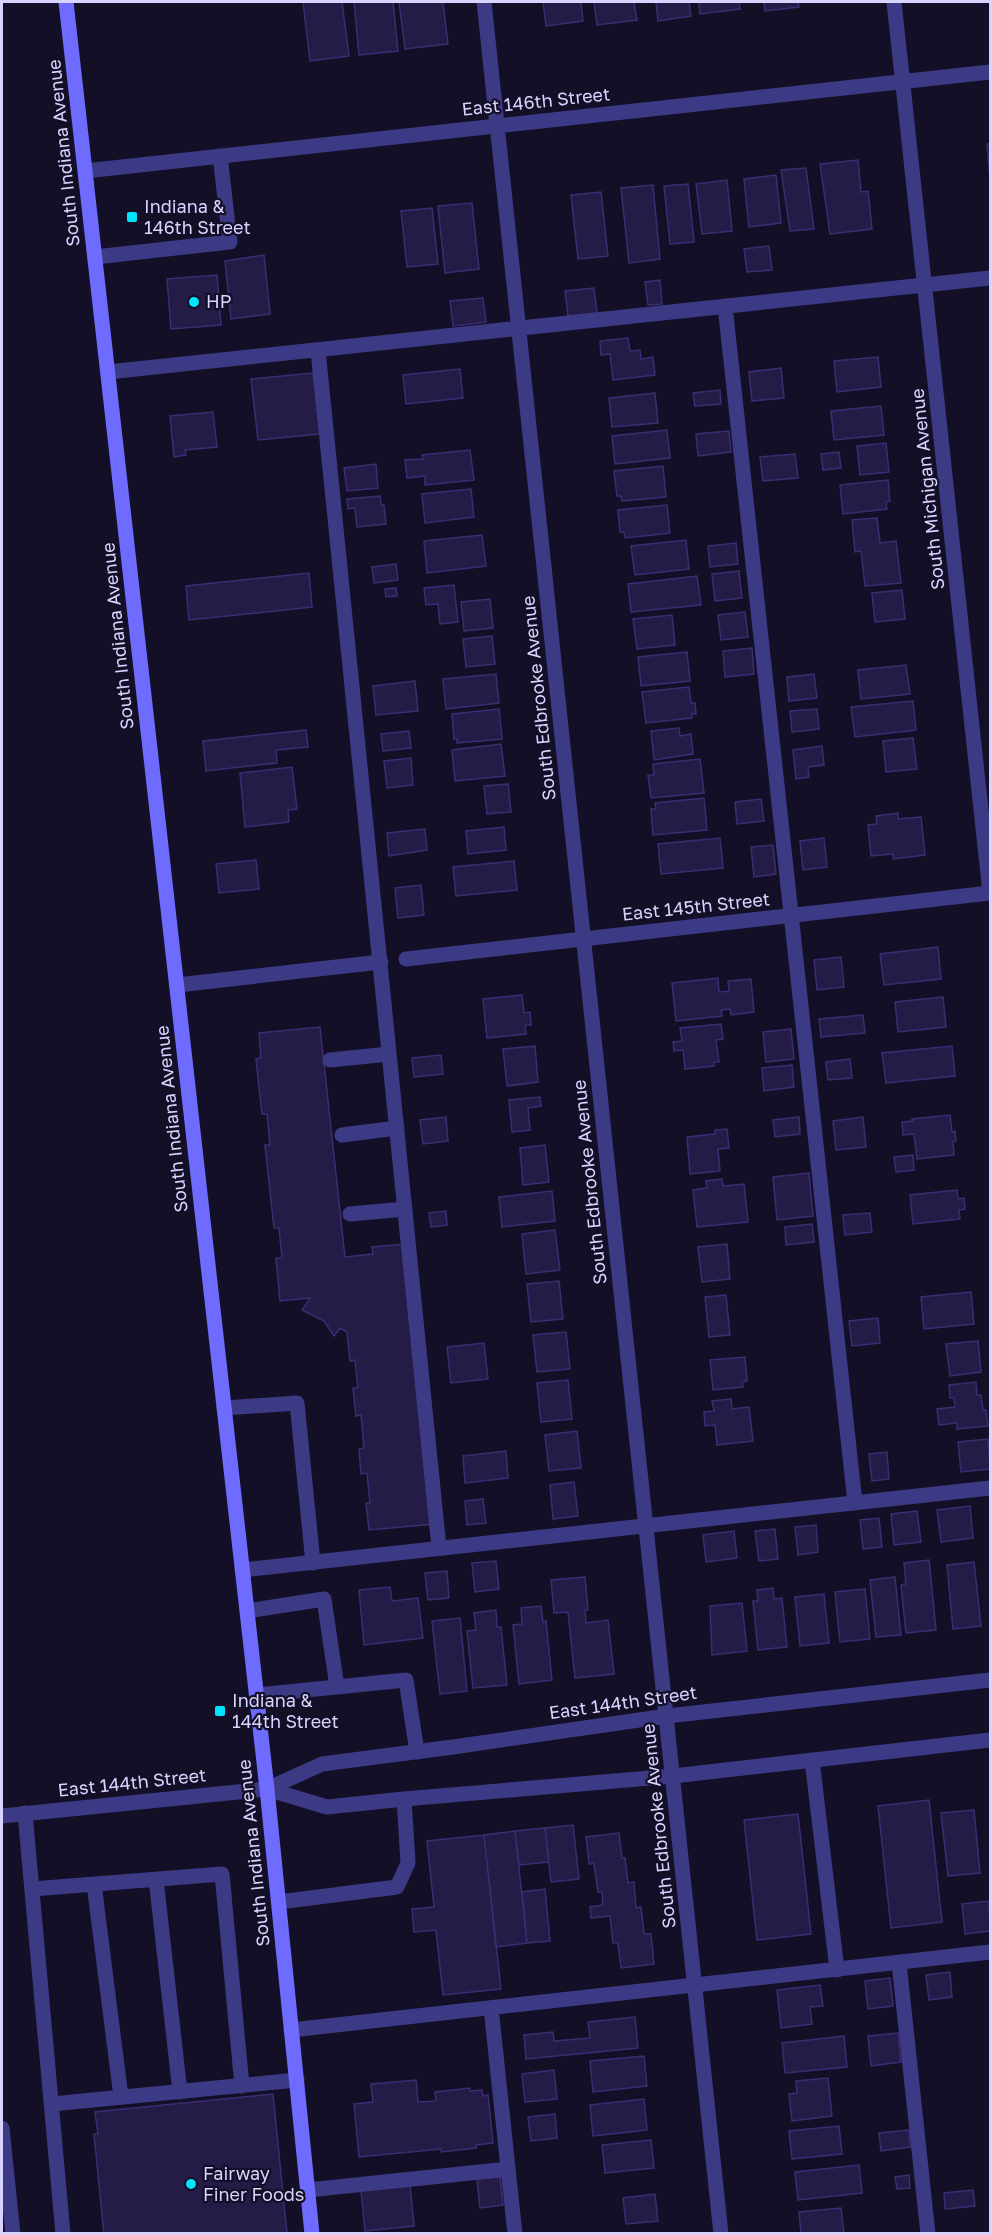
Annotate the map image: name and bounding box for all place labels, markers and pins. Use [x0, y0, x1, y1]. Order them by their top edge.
place label: Indiana & 146th Street [144, 195, 251, 238]
marker: Indiana & 146th Street [125, 210, 139, 224]
place label: HP [206, 290, 231, 312]
marker: HP [187, 295, 201, 309]
place label: Indiana & 144th Street [232, 1689, 339, 1732]
marker: Indiana & 144th Street [213, 1704, 227, 1718]
place label: Fairway Finer Foods [203, 2162, 304, 2205]
marker: Fairway Finer Foods [184, 2177, 198, 2191]

